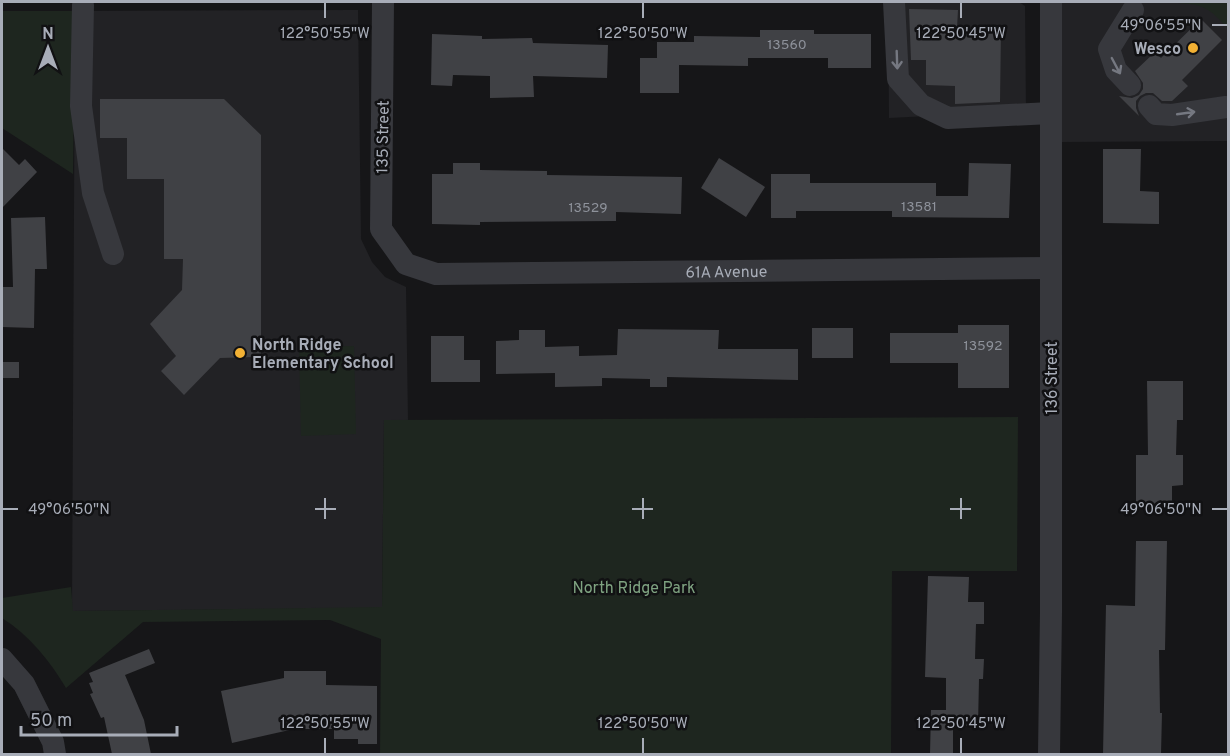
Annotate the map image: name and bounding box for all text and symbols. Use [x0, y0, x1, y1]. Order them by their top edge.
text: 49°06'55"N [1120, 17, 1202, 36]
north arrow [18, 18, 78, 78]
text: N [42, 25, 54, 45]
text: 122°50'55"W [280, 25, 370, 44]
text: 122°50'50"W [598, 25, 688, 44]
text: 122°50'45"W [916, 25, 1006, 44]
house number: 13560 [767, 37, 807, 54]
place label: Wesco [1134, 40, 1181, 60]
marker: Wesco [1186, 41, 1200, 55]
one-way arrow [891, 49, 902, 69]
one-way arrow [1111, 57, 1123, 75]
street label: 135 Street [373, 100, 395, 174]
one-way arrow [1175, 107, 1195, 118]
house number: 13581 [901, 199, 937, 216]
house number: 13529 [568, 200, 608, 217]
street label: 61A Avenue [685, 263, 767, 284]
place label: North Ridge Elementary School [252, 336, 394, 374]
house number: 13592 [963, 338, 1003, 355]
street label: 136 Street [1043, 342, 1063, 414]
marker: North Ridge Elementary School [233, 346, 247, 360]
text: 49°06'50"N [28, 501, 110, 520]
text: 49°06'50"N [1120, 501, 1202, 520]
park label: North Ridge Park [572, 579, 696, 599]
scale bar [21, 699, 177, 737]
text: 50 m [30, 710, 72, 733]
text: 122°50'55"W [280, 715, 370, 734]
text: 122°50'50"W [598, 715, 688, 734]
text: 122°50'45"W [916, 715, 1006, 734]

